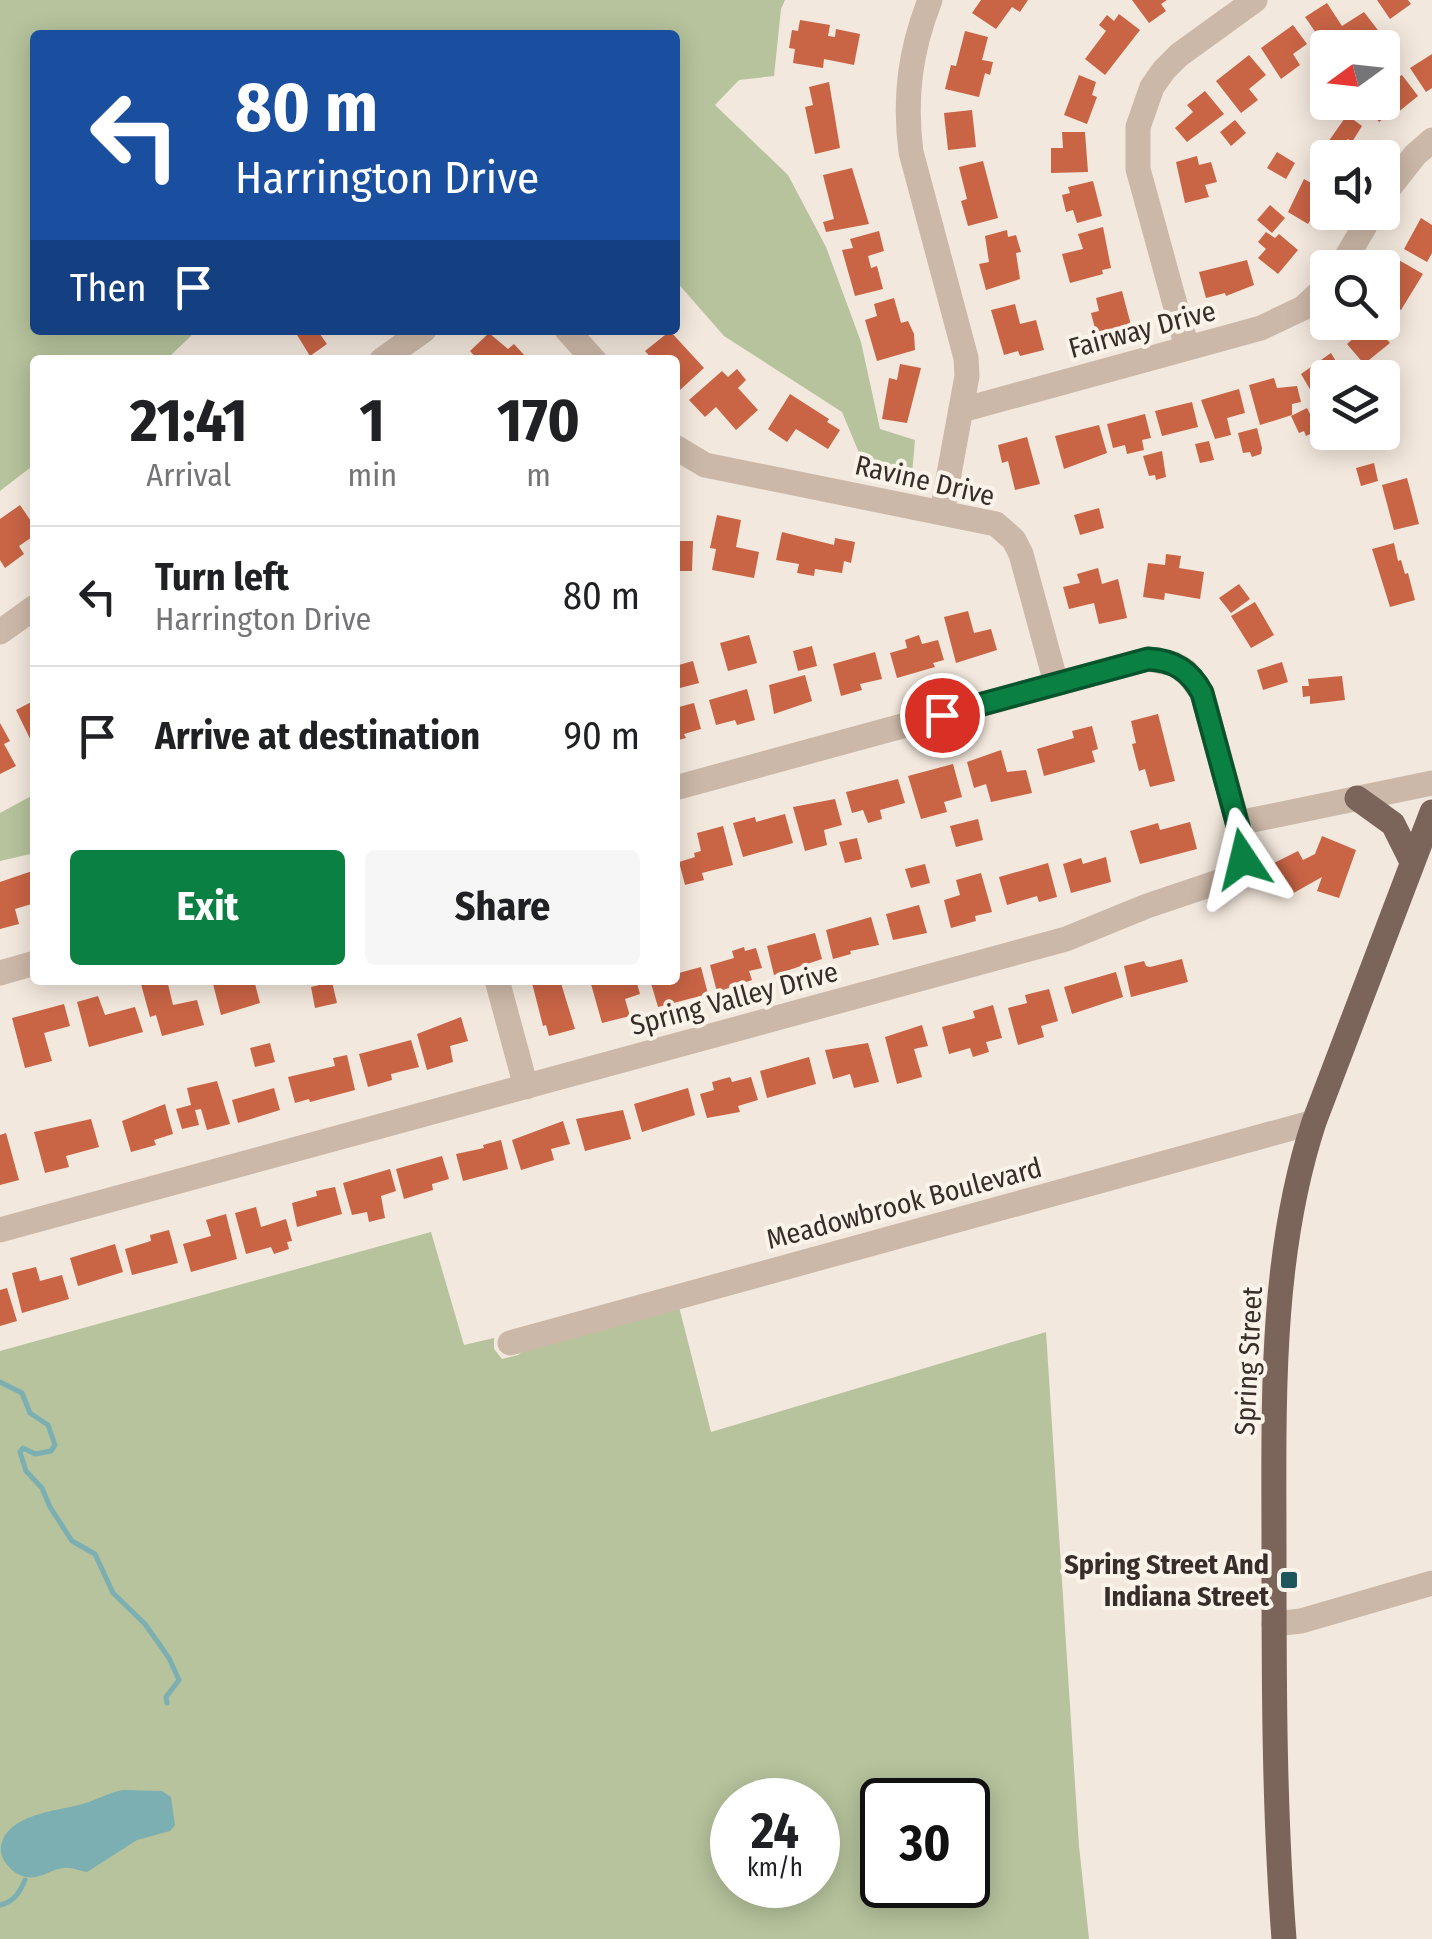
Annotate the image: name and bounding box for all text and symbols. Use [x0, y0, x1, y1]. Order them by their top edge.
north arrow [1310, 30, 1400, 120]
map controls [1310, 30, 1400, 450]
text: 80 m [235, 66, 378, 150]
icon: left [70, 70, 200, 200]
button: sound [1310, 140, 1400, 230]
text: Harrington Drive [235, 151, 539, 205]
button: search [1310, 250, 1400, 340]
icon: arrive [166, 260, 221, 315]
text: Then [70, 265, 146, 311]
street label: Fairway Drive [1065, 294, 1219, 365]
button: layers [1310, 360, 1400, 450]
text: 21:41 [130, 385, 248, 457]
text: 1 [360, 385, 385, 457]
text: 170 [497, 385, 580, 457]
street label: Ravine Drive [852, 448, 998, 513]
text: Arrival [146, 456, 231, 494]
text: min [348, 456, 397, 494]
text: m [526, 456, 551, 494]
text: Turn left [155, 554, 289, 600]
icon: left [70, 569, 125, 624]
text: 80 m [563, 573, 640, 619]
text: Harrington Drive [155, 600, 371, 638]
pin [900, 673, 985, 758]
icon: arrive [915, 688, 970, 743]
icon: arrive [70, 709, 125, 764]
text: Arrive at destination [155, 713, 480, 759]
text: 90 m [564, 713, 640, 759]
position arrow [1191, 807, 1295, 911]
button: Exit [70, 850, 345, 965]
button: Share [365, 850, 640, 965]
street label: Spring Valley Drive [627, 955, 841, 1042]
street label: Meadowbrook Boulevard [763, 1151, 1045, 1256]
street label: Spring Street [1228, 1285, 1269, 1436]
place label: Spring Street And Indiana Street [1064, 1548, 1270, 1613]
marker: Spring Street And Indiana Street [1278, 1569, 1300, 1591]
speed limit sign: 30 [860, 1778, 990, 1908]
text: 24 [751, 1801, 799, 1861]
text: km/h [747, 1853, 803, 1883]

